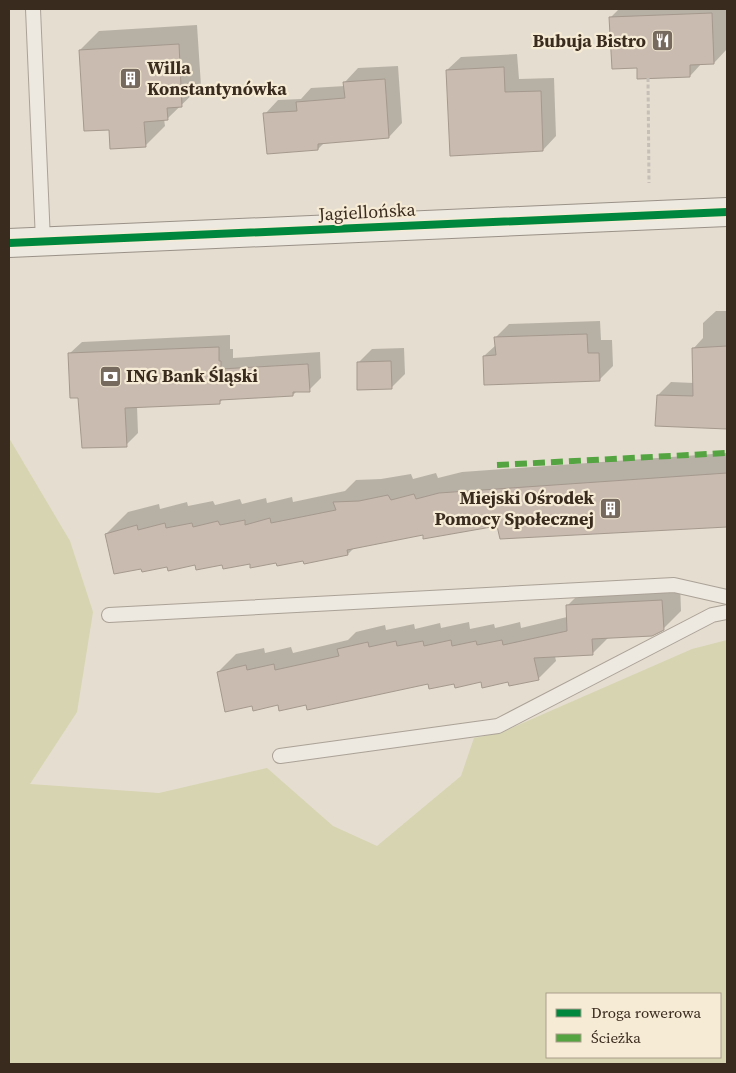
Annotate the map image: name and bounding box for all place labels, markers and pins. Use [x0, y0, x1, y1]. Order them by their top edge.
place label: Bubuja Bistro [533, 28, 646, 53]
restaurant icon: Bubuja Bistro [650, 29, 674, 53]
place label: Willa Konstantynówka [147, 55, 287, 101]
building icon: Willa Konstantynówka [119, 66, 143, 90]
place label: ING Bank Śląski [126, 363, 258, 388]
bank icon: ING Bank Śląski [98, 364, 122, 388]
place label: Miejski Ośrodek Pomocy Społecznej [434, 485, 594, 531]
building icon: Miejski Ośrodek Pomocy Społecznej [598, 496, 622, 520]

